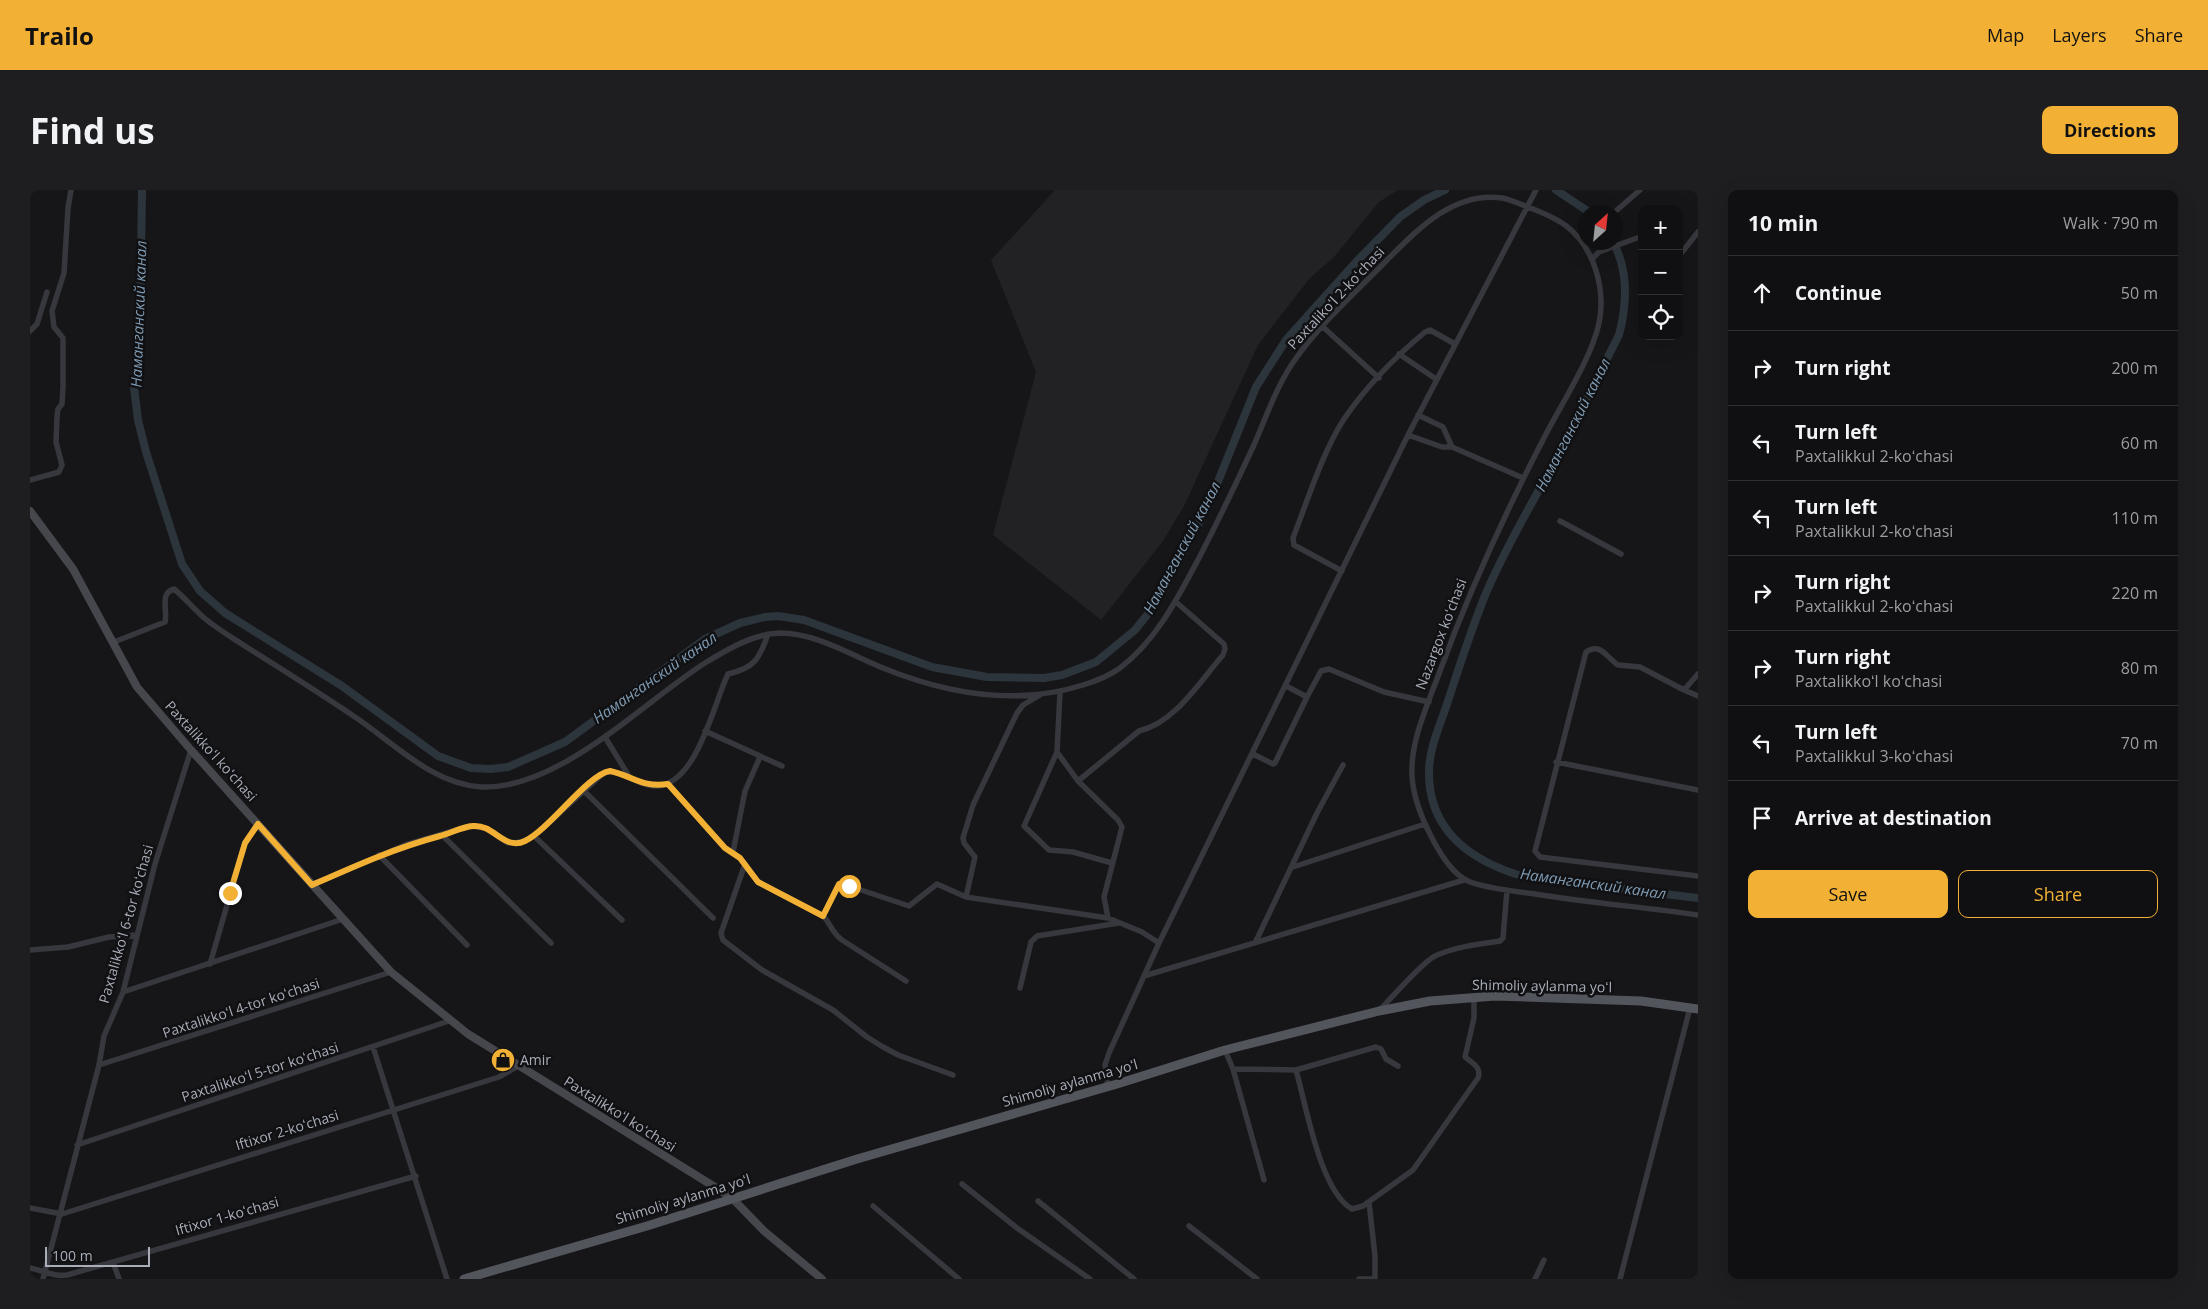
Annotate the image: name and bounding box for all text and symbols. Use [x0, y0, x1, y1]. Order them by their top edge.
text: Trailo [25, 19, 94, 52]
text: Map [1987, 23, 2024, 47]
text: Layers [2052, 23, 2107, 47]
text: Share [2135, 23, 2183, 47]
button: Directions [2042, 106, 2178, 154]
text: Find us [30, 107, 155, 154]
north arrow [1578, 205, 1623, 250]
map controls [1638, 205, 1683, 340]
button: + [1638, 205, 1683, 250]
text: 10 min [1748, 209, 1818, 237]
text: Walk · 790 m [2063, 212, 2158, 234]
water label: Наманганский канал [125, 240, 151, 388]
street label: Paxtalikoʻl 2-koʻchasi [1283, 242, 1388, 353]
button: − [1638, 250, 1683, 295]
icon: ahead [1748, 279, 1776, 307]
text: Continue [1795, 280, 1882, 306]
text: 50 m [2121, 282, 2158, 304]
button: locate [1638, 295, 1683, 340]
water label: Наманганский канал [1530, 354, 1614, 495]
icon: right [1748, 354, 1776, 382]
text: Turn right [1795, 355, 1890, 381]
text: 200 m [2112, 357, 2158, 379]
text: Turn left [1795, 419, 1877, 445]
icon: left [1748, 429, 1776, 457]
text: 60 m [2121, 432, 2158, 454]
text: Paxtalikkul 2-koʻchasi [1795, 445, 1953, 467]
water label: Наманганский канал [1138, 478, 1224, 617]
text: Turn left [1795, 494, 1877, 520]
icon: left [1748, 504, 1776, 532]
text: 110 m [2112, 507, 2158, 529]
text: Paxtalikkul 2-koʻchasi [1795, 520, 1953, 542]
text: Turn right [1795, 569, 1890, 595]
street label: Nazargox koʻchasi [1411, 576, 1470, 692]
icon: right [1748, 579, 1776, 607]
text: 220 m [2112, 582, 2158, 604]
text: Paxtalikkul 2-koʻchasi [1795, 595, 1953, 617]
water label: Наманганский канал [588, 627, 720, 728]
text: Turn right [1795, 644, 1890, 670]
icon: right [1748, 654, 1776, 682]
text: 80 m [2121, 657, 2158, 679]
text: Paxtalikkoʻl koʻchasi [1795, 670, 1942, 692]
street label: Paxtalikkoʻl koʻchasi [161, 696, 262, 805]
text: Turn left [1795, 719, 1877, 745]
icon: left [1748, 729, 1776, 757]
text: 70 m [2121, 732, 2158, 754]
text: Paxtalikkul 3-koʻchasi [1795, 745, 1953, 767]
icon: arrive [1748, 804, 1776, 832]
text: Arrive at destination [1795, 805, 1992, 831]
street label: Paxtalikkoʻl 6-tor koʻchasi [94, 842, 157, 1005]
water label: Наманганский канал [1519, 863, 1667, 903]
button: Save [1748, 870, 1948, 918]
button: Share [1958, 870, 2158, 918]
route start [838, 875, 861, 898]
route end [219, 882, 242, 905]
street label: Paxtalikkoʻl 4-tor koʻchasi [160, 973, 322, 1042]
street label: Shimoliy aylanma yoʻl [1472, 975, 1612, 996]
street label: Paxtalikkoʻl 5-tor koʻchasi [179, 1037, 341, 1106]
shop icon: Amir [490, 1047, 516, 1073]
place label: Amir [520, 1050, 551, 1069]
street label: Shimoliy aylanma yoʻl [1000, 1054, 1140, 1111]
street label: Paxtalikkoʻl koʻchasi [561, 1071, 680, 1156]
street label: Iftixor 2-koʻchasi [233, 1105, 341, 1154]
street label: Shimoliy aylanma yoʻl [613, 1169, 753, 1228]
street label: Iftixor 1-koʻchasi [173, 1192, 281, 1239]
scale bar [45, 1244, 150, 1267]
text: 100 m [52, 1246, 93, 1265]

